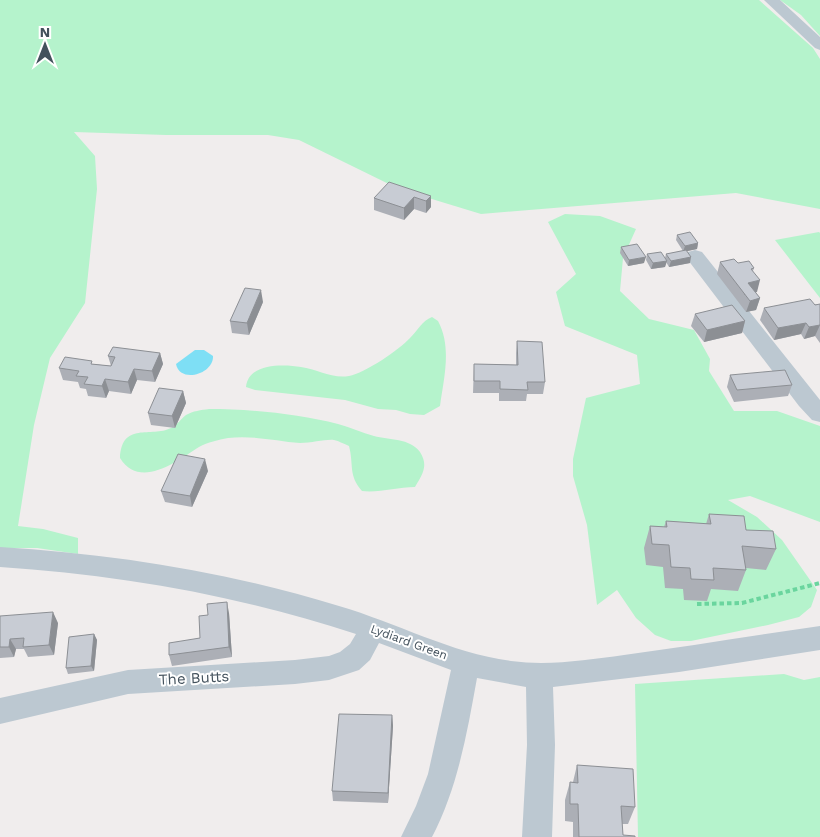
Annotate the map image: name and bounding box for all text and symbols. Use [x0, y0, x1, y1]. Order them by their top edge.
north arrow [20, 20, 70, 70]
text: N [40, 24, 50, 40]
street label: Lydiard Green [369, 622, 449, 662]
street label: The Butts [158, 667, 230, 689]

